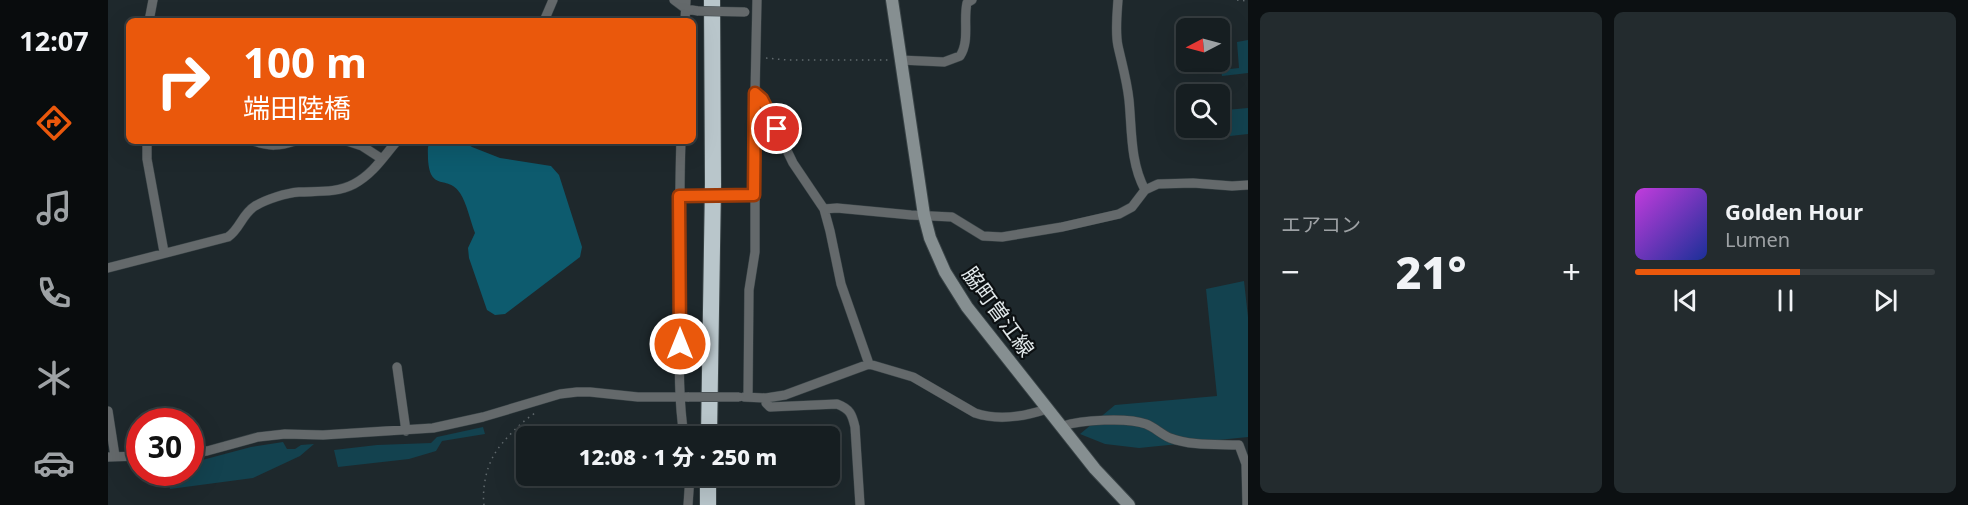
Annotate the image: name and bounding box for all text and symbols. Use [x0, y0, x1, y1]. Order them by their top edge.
north arrow [1176, 18, 1230, 72]
map controls [1176, 18, 1230, 138]
text: 12:07 [19, 22, 89, 59]
text: 100 m [243, 33, 367, 90]
icon: right [144, 42, 222, 120]
button: search [1176, 84, 1230, 138]
text: 端田陸橋 [243, 89, 351, 126]
icon: directions [33, 102, 75, 144]
pin [751, 103, 802, 154]
icon: arrive [760, 112, 793, 145]
icon: music [33, 187, 75, 229]
text: Golden Hour [1725, 196, 1863, 226]
text: エアコン [1281, 211, 1361, 238]
text: Lumen [1725, 226, 1790, 253]
text: 21° [1395, 241, 1467, 302]
text: − [1281, 249, 1300, 294]
text: + [1562, 249, 1581, 294]
street label: 脇町曽江線 [957, 261, 1041, 362]
icon: phone [33, 272, 75, 314]
icon: previous [1669, 284, 1702, 317]
icon: pause [1769, 284, 1802, 317]
icon: next [1869, 284, 1902, 317]
position arrow [648, 312, 712, 376]
icon: climate [33, 357, 75, 399]
speed limit sign: 30 [126, 408, 204, 486]
text: 12:08 · 1 分 · 250 m [579, 441, 777, 471]
icon: car [33, 442, 75, 484]

